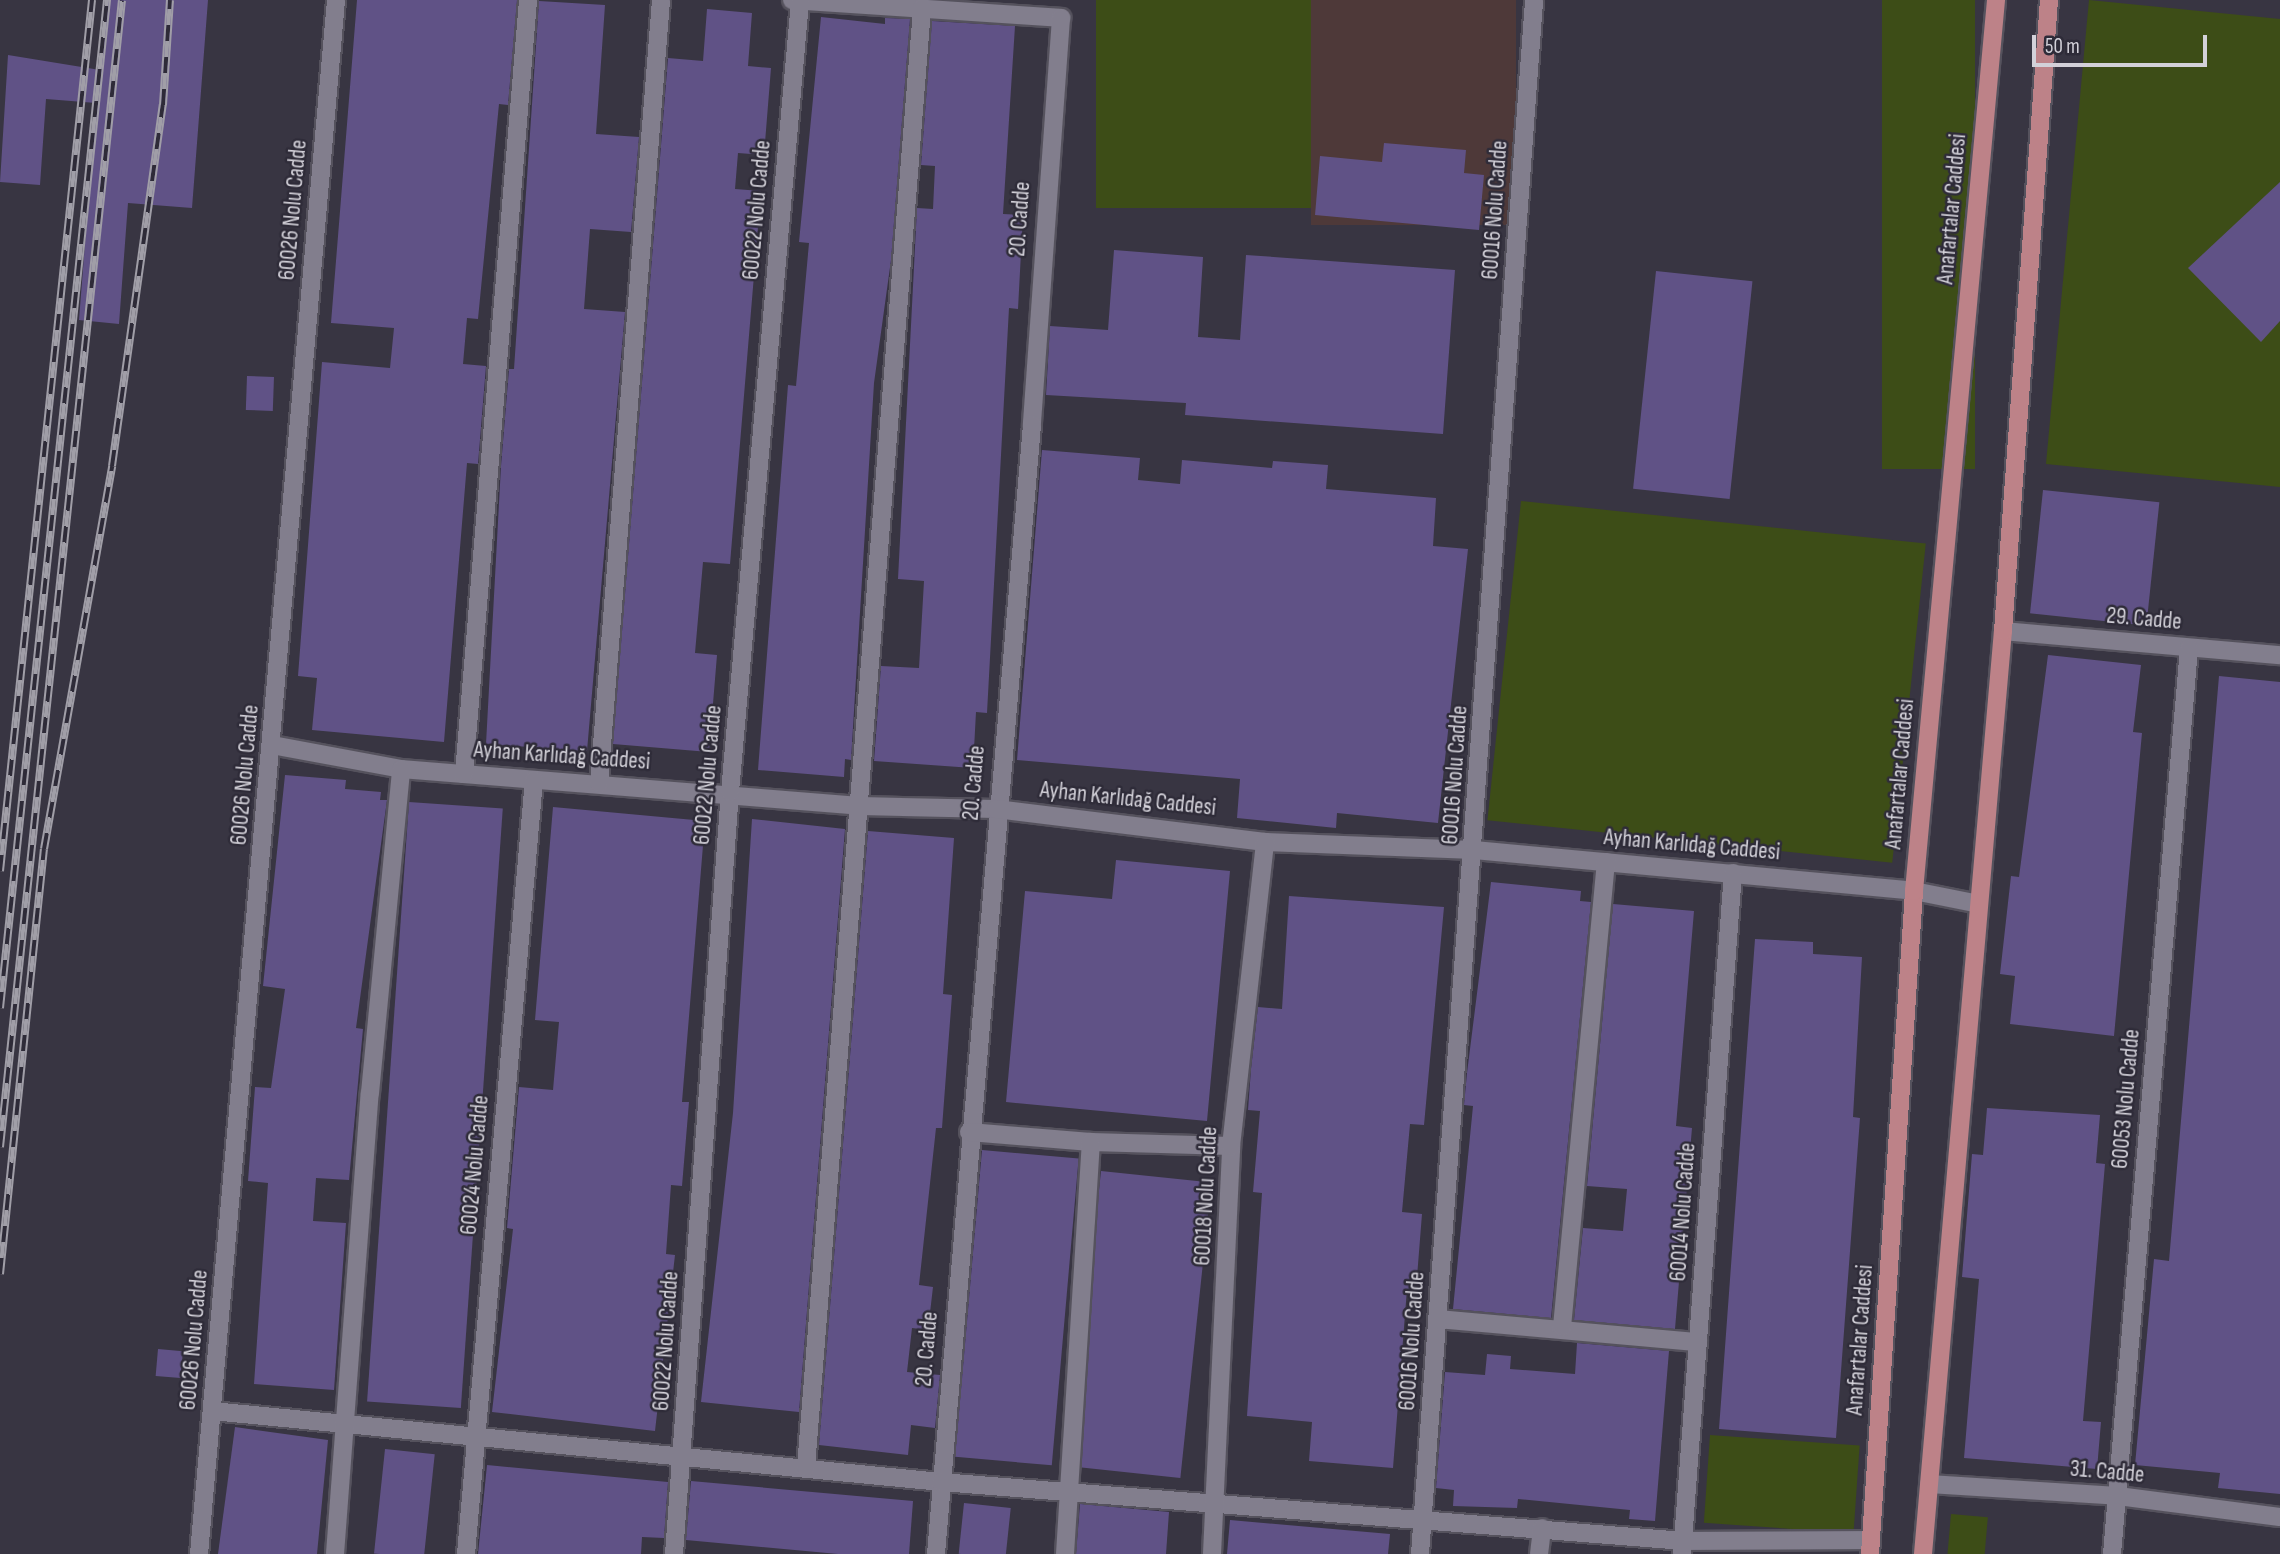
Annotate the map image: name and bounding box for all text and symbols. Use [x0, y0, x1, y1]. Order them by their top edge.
scale bar [2035, 21, 2210, 65]
text: 50 m [2045, 34, 2080, 59]
street label: Anafartalar Caddesi [1932, 133, 1972, 285]
street label: 60026 Nolu Cadde [273, 139, 313, 281]
street label: 60022 Nolu Cadde [737, 139, 777, 281]
street label: 60016 Nolu Cadde [1476, 140, 1514, 280]
street label: 20. Cadde [1004, 181, 1036, 257]
street label: 29. Cadde [2105, 602, 2183, 636]
street label: Anafartalar Caddesi [1880, 698, 1920, 850]
street label: 60026 Nolu Cadde [225, 704, 265, 846]
street label: 60022 Nolu Cadde [688, 704, 728, 846]
street label: 60016 Nolu Cadde [1436, 705, 1474, 845]
street label: Ayhan Karlıdağ Caddesi [473, 736, 651, 776]
street label: 20. Cadde [957, 744, 991, 822]
street label: Ayhan Karlıdağ Caddesi [1039, 776, 1217, 822]
street label: Ayhan Karlıdağ Caddesi [1603, 824, 1781, 866]
street label: 60053 Nolu Cadde [2106, 1028, 2146, 1170]
street label: 60024 Nolu Cadde [455, 1094, 495, 1236]
street label: 60018 Nolu Cadde [1189, 1126, 1223, 1266]
street label: 60014 Nolu Cadde [1664, 1142, 1702, 1282]
street label: Anafartalar Caddesi [1841, 1264, 1879, 1416]
street label: 60026 Nolu Cadde [174, 1269, 214, 1411]
street label: 60022 Nolu Cadde [647, 1270, 685, 1412]
street label: 60016 Nolu Cadde [1393, 1271, 1431, 1411]
street label: 20. Cadde [910, 1310, 944, 1388]
street label: 31. Cadde [2069, 1455, 2145, 1489]

